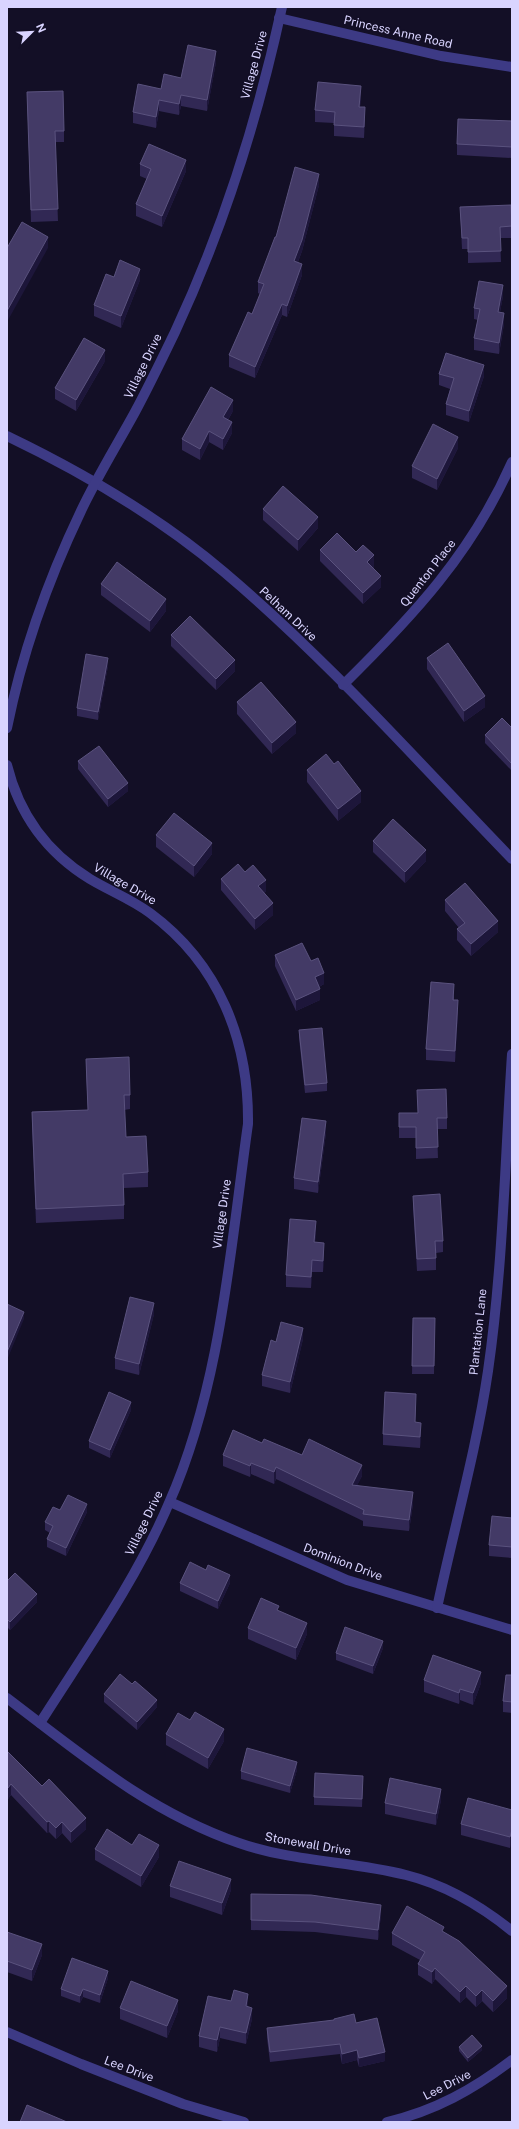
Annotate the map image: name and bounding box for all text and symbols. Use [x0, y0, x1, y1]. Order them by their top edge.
north arrow [12, 12, 52, 52]
street label: Princess Anne Road [342, 13, 454, 51]
text: N [34, 22, 48, 34]
street label: Village Drive [238, 29, 270, 101]
street label: Village Drive [121, 331, 165, 401]
street label: Quenton Place [397, 536, 459, 609]
street label: Pelham Drive [256, 584, 320, 644]
street label: Village Drive [91, 860, 159, 908]
street label: Village Drive [210, 1178, 234, 1250]
street label: Plantation Lane [466, 1288, 490, 1376]
street label: Village Drive [122, 1488, 166, 1558]
street label: Dominion Drive [301, 1540, 385, 1584]
street label: Stonewall Drive [264, 1830, 352, 1859]
street label: Lee Drive [102, 2053, 156, 2085]
street label: Lee Drive [421, 2067, 473, 2103]

